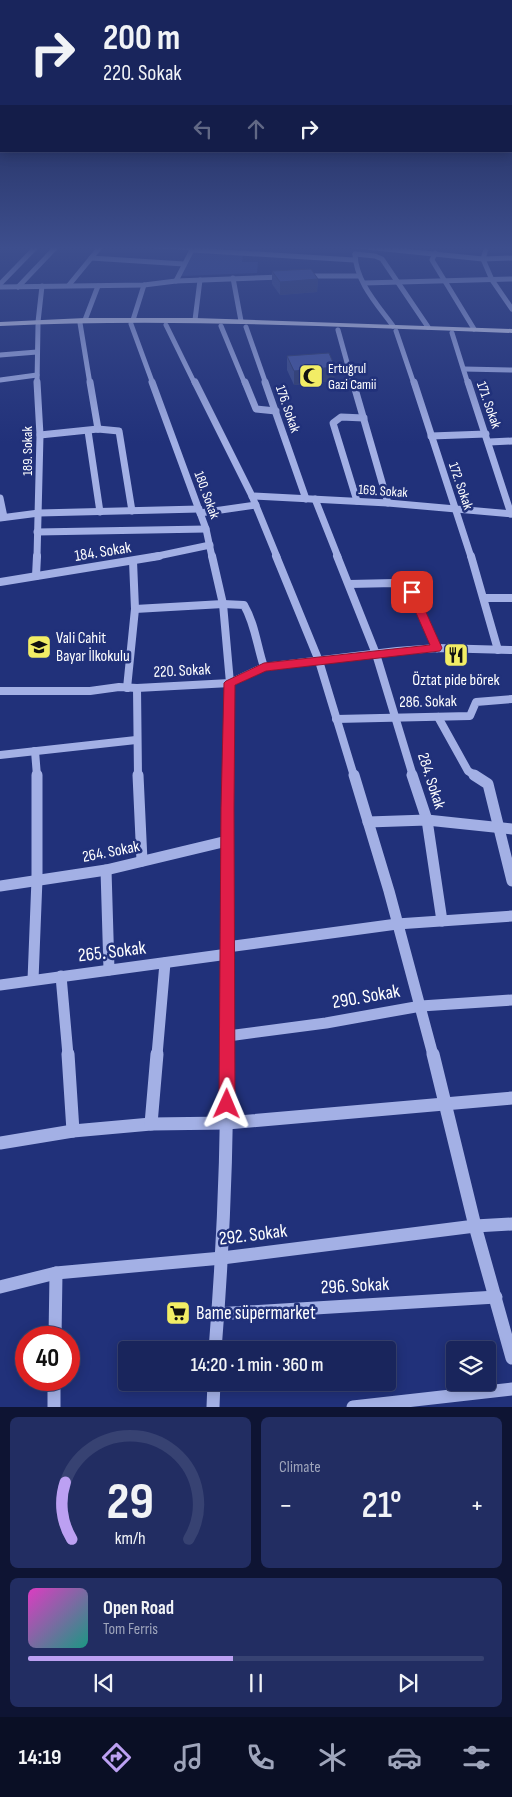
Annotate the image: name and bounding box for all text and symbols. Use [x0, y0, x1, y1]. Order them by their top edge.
text: 200 m [103, 17, 180, 60]
icon: right [20, 20, 85, 85]
text: 220. Sokak [103, 60, 182, 87]
icon: left [189, 115, 217, 143]
icon: ahead [242, 115, 270, 143]
icon: right [295, 115, 323, 143]
place label: Ertuğrul Gazi Camii [328, 360, 376, 393]
mosque icon: Ertuğrul Gazi Camii [298, 363, 324, 389]
street label: 171. Sokak [473, 379, 505, 431]
street label: 176. Sokak [272, 383, 304, 436]
street label: 189. Sokak [19, 426, 36, 476]
street label: 172. Sokak [445, 460, 477, 513]
street label: 180. Sokak [191, 469, 224, 522]
street label: 169. Sokak [358, 481, 409, 501]
street label: 184. Sokak [73, 538, 133, 566]
pin [391, 571, 433, 613]
icon: arrive [398, 578, 426, 606]
place label: Vali Cahit Bayar İlkokulu [56, 629, 130, 666]
school or university icon: Vali Cahit Bayar İlkokulu [26, 634, 52, 660]
restaurant icon: Öztat pide börek [443, 642, 469, 668]
street label: 220. Sokak [153, 660, 211, 682]
place label: Öztat pide börek [412, 671, 500, 690]
street label: 286. Sokak [399, 692, 457, 712]
street label: 284. Sokak [413, 750, 449, 812]
street label: 264. Sokak [81, 837, 141, 867]
street label: 265. Sokak [77, 936, 148, 968]
street label: 290. Sokak [330, 980, 402, 1014]
position arrow [200, 1077, 252, 1129]
street label: 292. Sokak [218, 1219, 289, 1251]
street label: 296. Sokak [320, 1273, 391, 1299]
supermarket icon: Bame süpermarket [165, 1300, 191, 1326]
place label: Bame süpermarket [196, 1302, 316, 1325]
speed limit sign: 40 [15, 1326, 80, 1391]
map controls [446, 1341, 496, 1391]
button: layers [446, 1341, 496, 1391]
text: 14:20 · 1 min · 360 m [191, 1354, 323, 1377]
text: Climate [279, 1458, 321, 1477]
text: 29 [107, 1471, 154, 1534]
text: 21° [361, 1483, 402, 1528]
text: − [279, 1489, 293, 1522]
text: + [470, 1489, 484, 1522]
text: km/h [115, 1528, 146, 1549]
text: Open Road [103, 1597, 174, 1620]
text: Tom Ferris [103, 1620, 158, 1639]
icon: previous [90, 1669, 118, 1697]
icon: pause [242, 1669, 270, 1697]
icon: next [394, 1669, 422, 1697]
icon: directions [99, 1740, 134, 1775]
icon: music [171, 1740, 206, 1775]
icon: phone [243, 1740, 278, 1775]
icon: climate [315, 1740, 350, 1775]
icon: car [387, 1740, 422, 1775]
icon: filters [459, 1740, 494, 1775]
text: 14:19 [19, 1744, 62, 1771]

